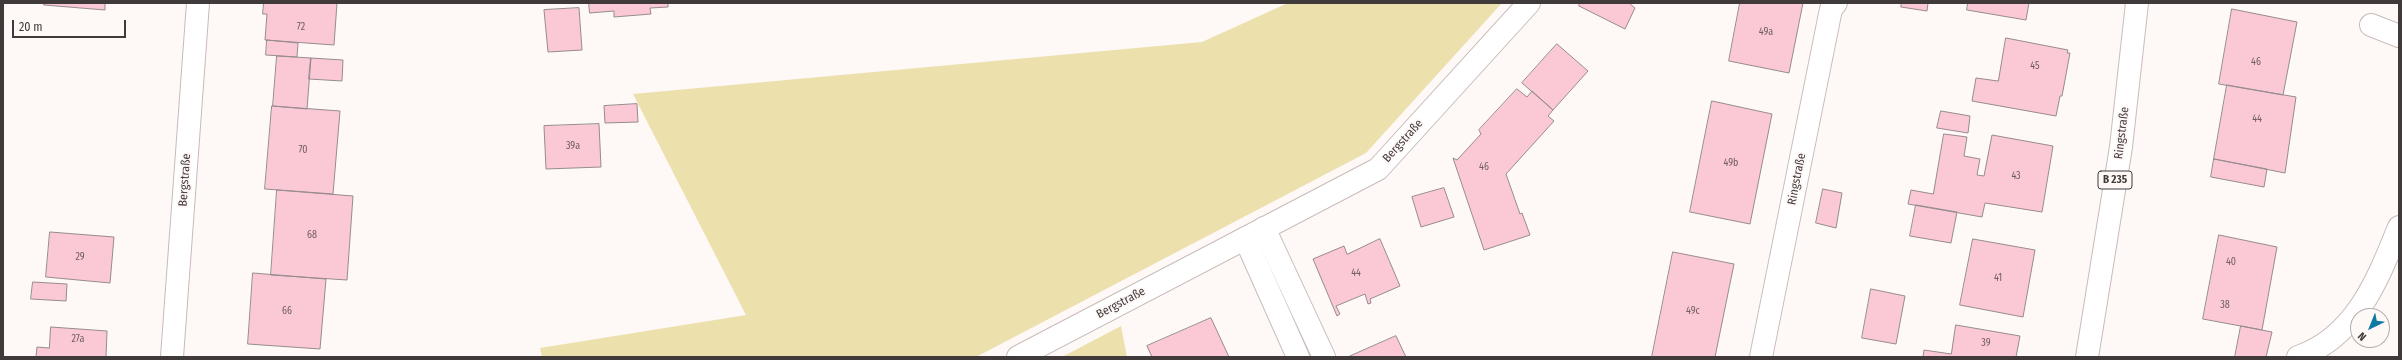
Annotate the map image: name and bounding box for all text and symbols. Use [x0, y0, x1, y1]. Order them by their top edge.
scale bar [14, 12, 128, 38]
text: 20 m [19, 20, 43, 34]
house number: 72 [297, 21, 305, 33]
house number: 49a [1759, 26, 1773, 38]
house number: 46 [2251, 56, 2261, 68]
house number: 45 [2030, 60, 2040, 72]
street label: Ringstraße [2112, 106, 2132, 160]
house number: 44 [2252, 113, 2262, 125]
street label: Bergstraße [1380, 116, 1426, 166]
house number: 39a [566, 140, 580, 152]
house number: 70 [298, 144, 308, 156]
street label: Ringstraße [1785, 152, 1809, 206]
street label: Bergstraße [176, 153, 194, 207]
house number: 49b [1724, 157, 1738, 169]
house number: 46 [1479, 161, 1489, 173]
house number: 43 [2011, 170, 2021, 182]
road number: B 235 [2098, 171, 2132, 189]
house number: 68 [307, 229, 317, 241]
house number: 29 [75, 251, 85, 263]
house number: 40 [2226, 256, 2236, 268]
house number: 44 [1351, 267, 1361, 279]
house number: 41 [1994, 272, 2002, 284]
street label: Bergstraße [1094, 284, 1148, 322]
house number: 38 [2220, 299, 2230, 311]
house number: 66 [282, 305, 292, 317]
house number: 49c [1686, 305, 1700, 317]
north arrow [2350, 308, 2390, 348]
text: N [2355, 329, 2369, 343]
house number: 27a [72, 333, 84, 345]
house number: 39 [1981, 337, 1991, 349]

